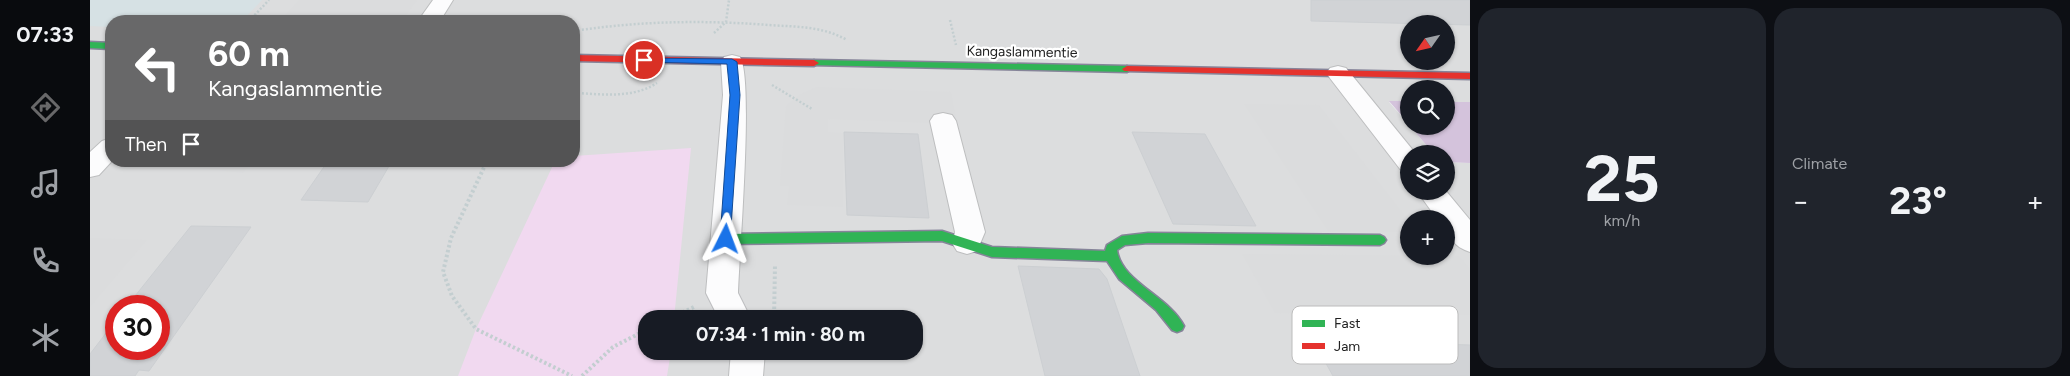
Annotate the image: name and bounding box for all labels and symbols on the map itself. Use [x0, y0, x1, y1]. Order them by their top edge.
north arrow [1400, 15, 1455, 70]
pin [623, 39, 665, 81]
street label: Kangaslammentie [966, 43, 1078, 61]
position arrow [699, 212, 751, 264]
speed limit sign: 30 [105, 295, 170, 360]
legend [1292, 306, 1458, 364]
text: Fast [1334, 315, 1360, 332]
text: Jam [1334, 338, 1360, 355]

